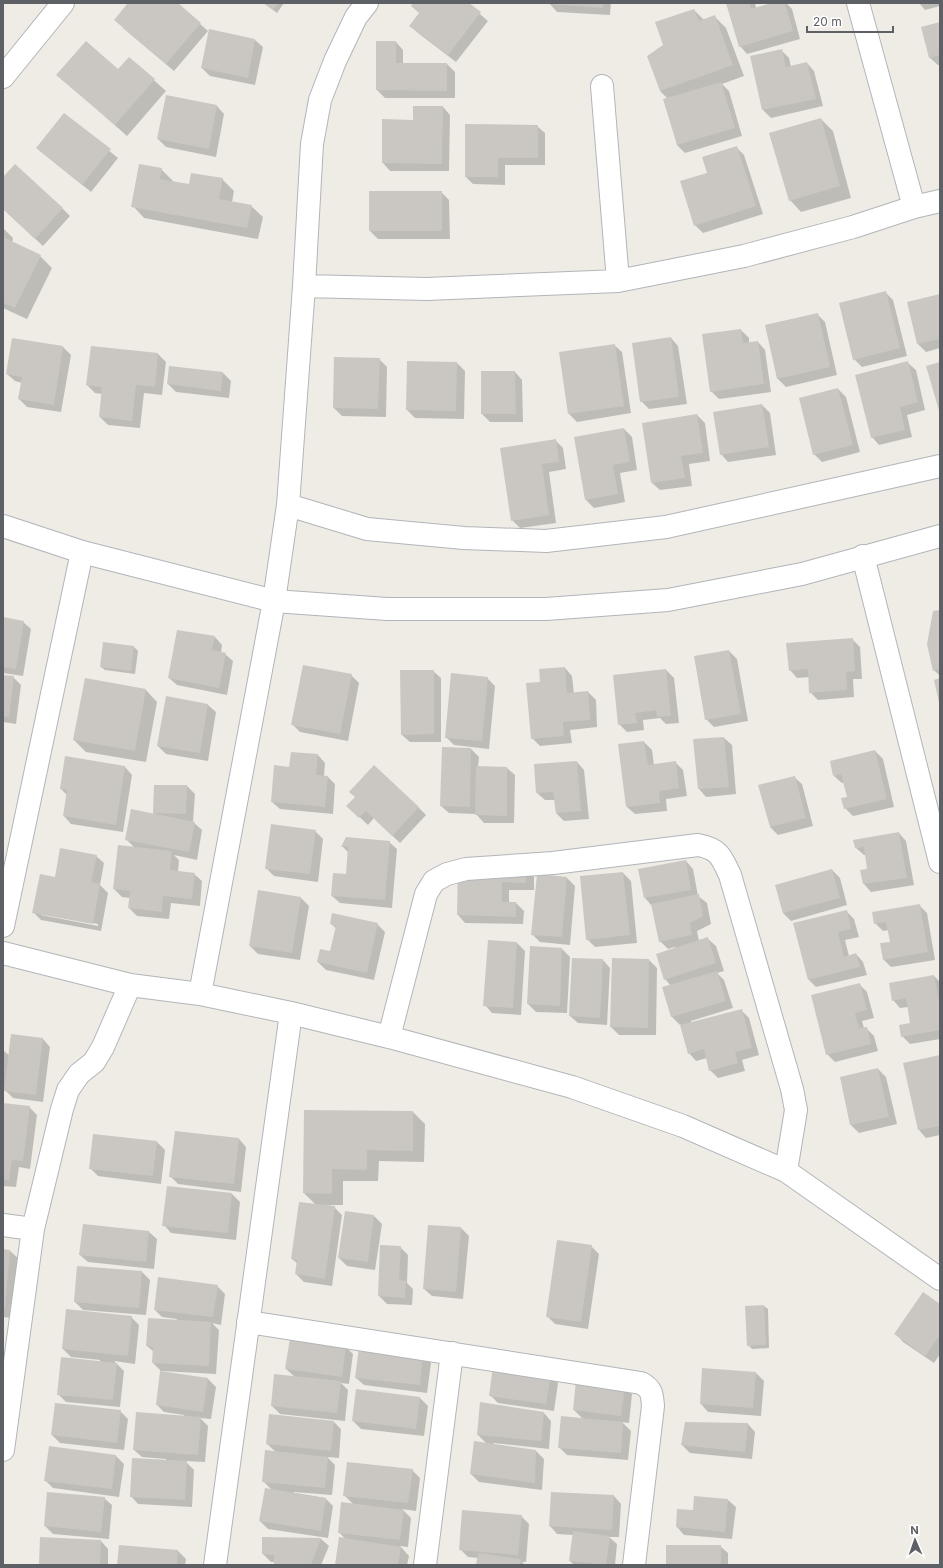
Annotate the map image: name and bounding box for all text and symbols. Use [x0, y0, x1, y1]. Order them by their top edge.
scale bar [807, 8, 893, 34]
text: 20 m [813, 14, 842, 29]
north arrow [895, 1520, 935, 1560]
text: N [910, 1523, 919, 1537]

